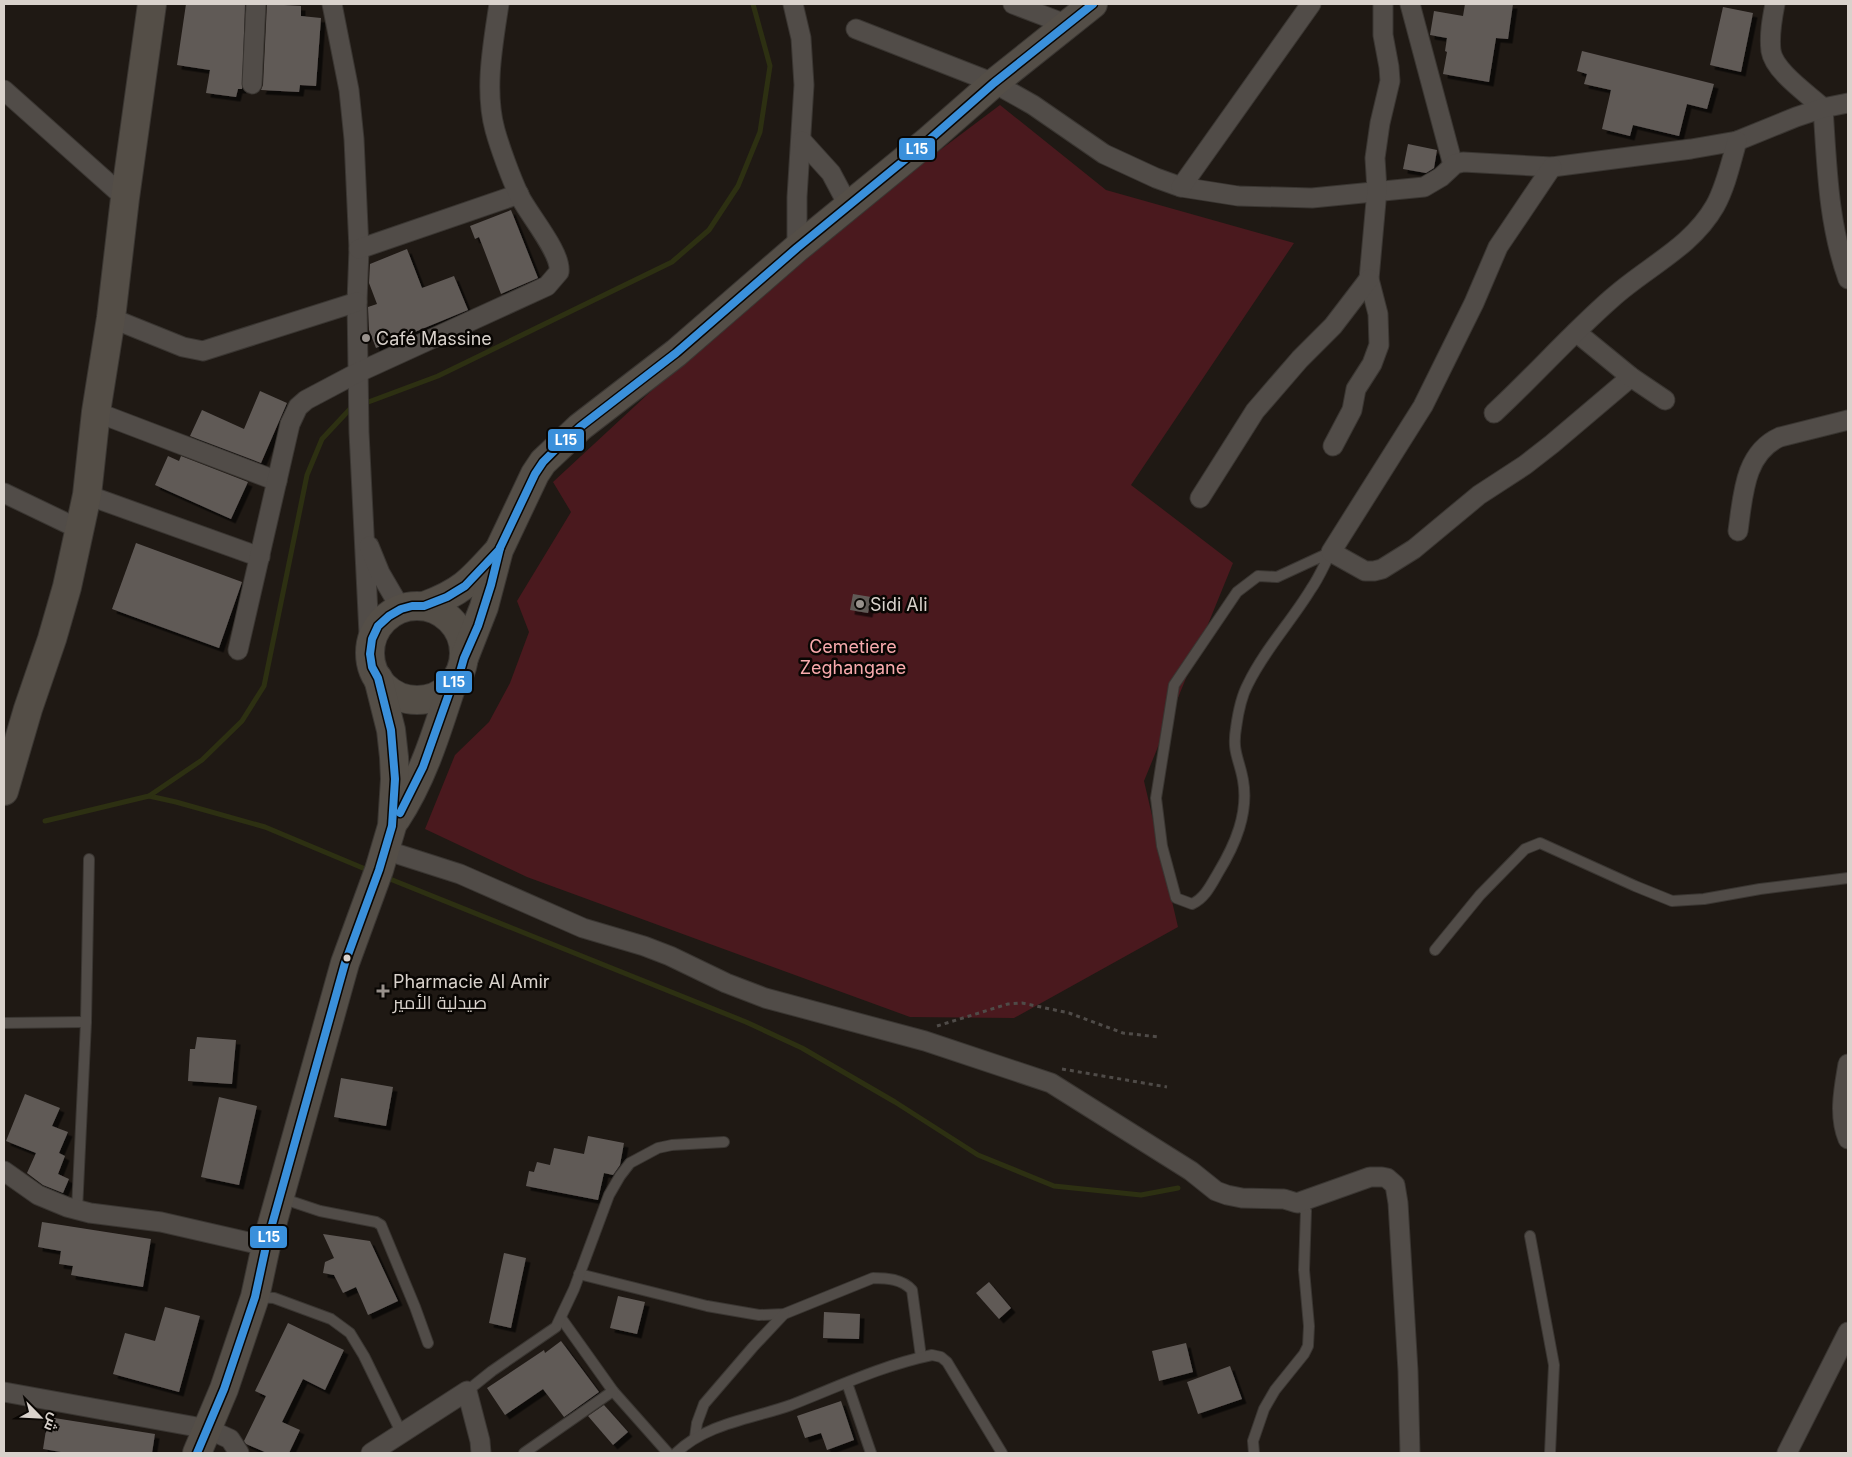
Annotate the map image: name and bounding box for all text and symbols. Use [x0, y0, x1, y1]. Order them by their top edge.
line badge: L15 [898, 137, 936, 161]
text: L15 [906, 140, 928, 157]
place label: Café Massine [376, 328, 492, 349]
marker: Café Massine [360, 332, 372, 344]
line badge: L15 [547, 428, 585, 452]
text: L15 [555, 431, 577, 448]
place label: Sidi Ali [870, 594, 928, 615]
marker: Sidi Ali [854, 598, 866, 610]
park label: Cemetiere Zeghangane [800, 636, 906, 678]
line badge: L15 [435, 670, 473, 694]
text: L15 [443, 673, 465, 690]
unlabelled marker [342, 953, 352, 963]
place label: Pharmacie Al Amir صيدلية الأمير [392, 971, 550, 1014]
marker: Pharmacie Al Amir صيدلية الأمير [377, 985, 389, 997]
line badge: L15 [249, 1225, 288, 1249]
text: L15 [258, 1228, 280, 1245]
north arrow [15, 1392, 65, 1442]
text: ش [40, 1410, 64, 1434]

